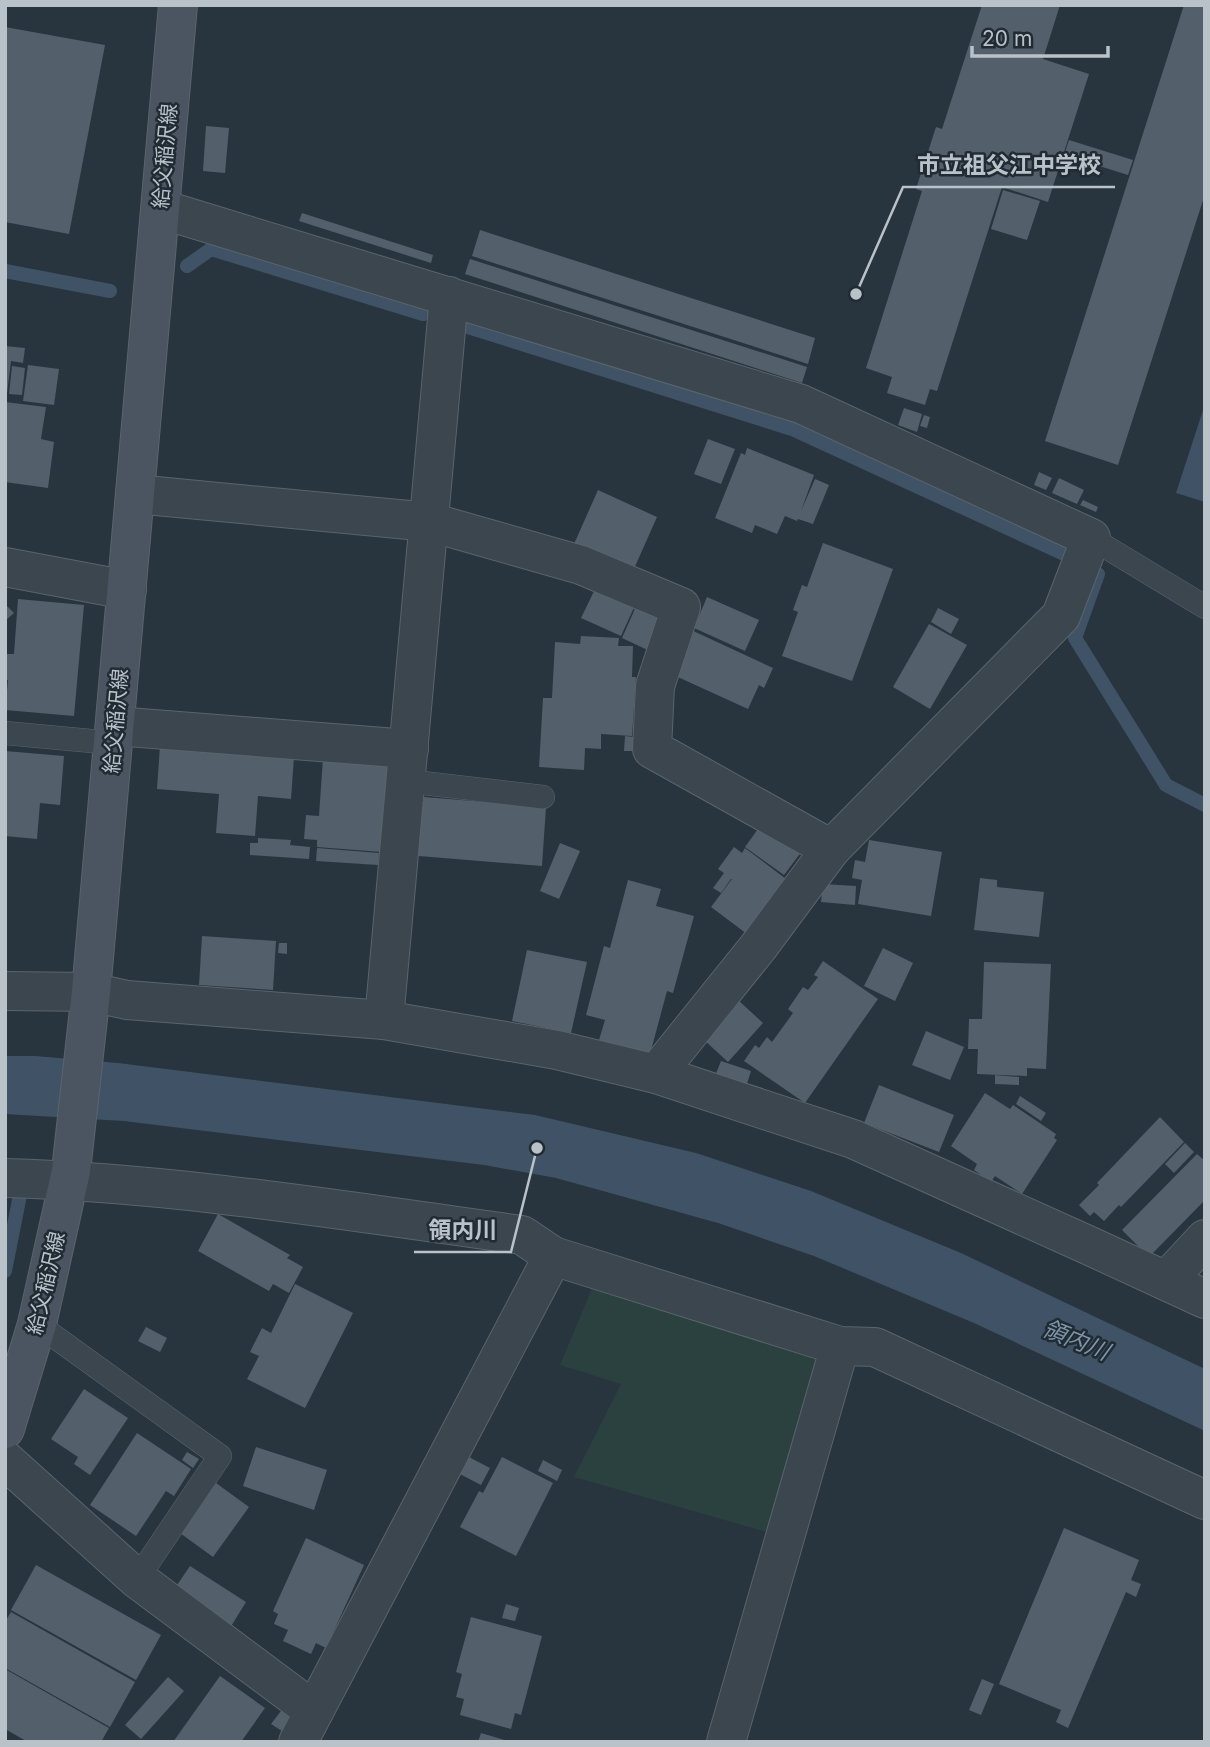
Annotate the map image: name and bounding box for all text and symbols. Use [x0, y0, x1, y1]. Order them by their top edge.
scale bar [972, 14, 1108, 58]
text: 20 m [982, 26, 1032, 51]
street label: 給父稲沢線 [147, 103, 182, 209]
callout: 市立祖父江中学校 [903, 143, 1115, 187]
text: 市立祖父江中学校 [917, 151, 1101, 179]
street label: 給父稲沢線 [98, 668, 133, 774]
callout: 領内川 [414, 1208, 511, 1252]
text: 領内川 [429, 1216, 498, 1244]
street label: 給父稲沢線 [22, 1229, 70, 1337]
water label: 領内川 [1039, 1314, 1116, 1367]

